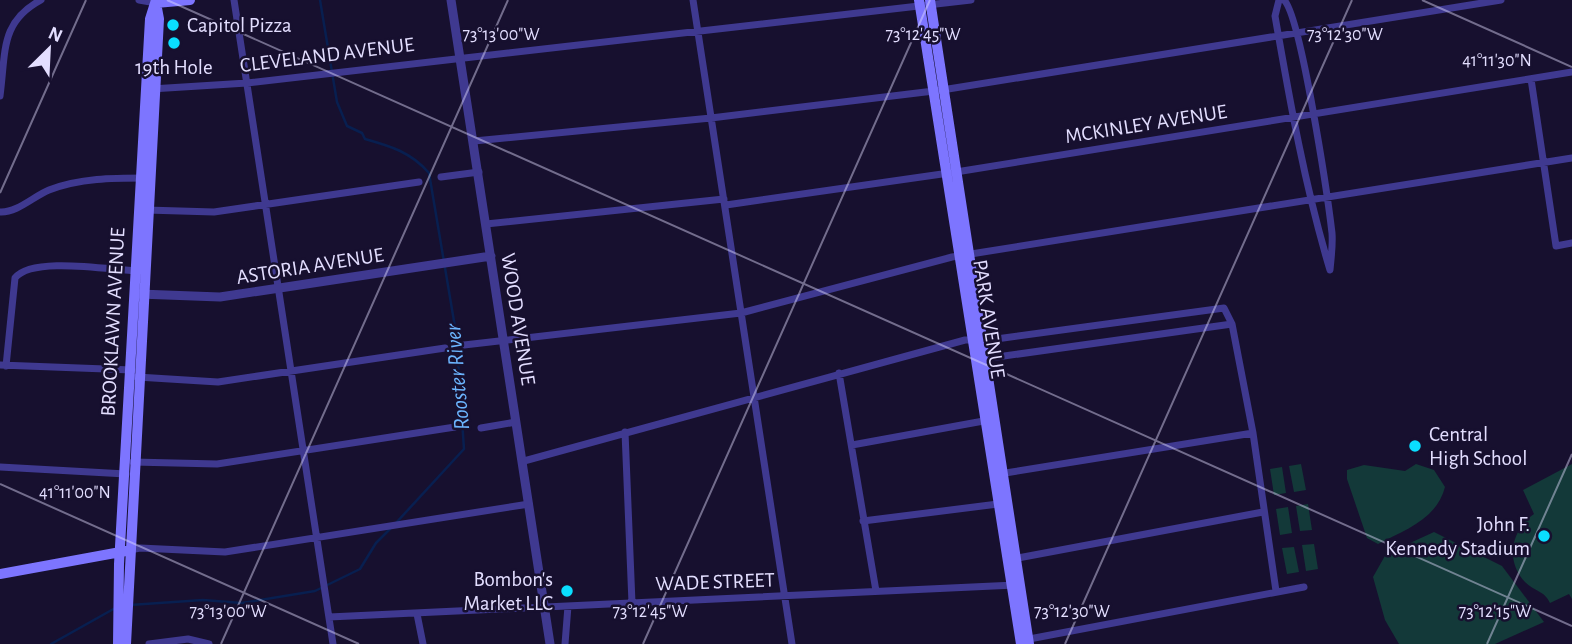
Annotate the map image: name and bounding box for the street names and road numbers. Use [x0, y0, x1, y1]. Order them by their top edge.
street label: CLEVELAND AVENUE [239, 34, 415, 76]
street label: MCKINLEY AVENUE [1064, 101, 1228, 147]
street label: BROOKLAWN AVENUE [98, 227, 128, 417]
street label: ASTORIA AVENUE [235, 244, 385, 288]
street label: WOOD AVENUE [497, 251, 539, 387]
street label: PARK AVENUE [969, 258, 1009, 380]
street label: WADE STREET [655, 569, 775, 595]

